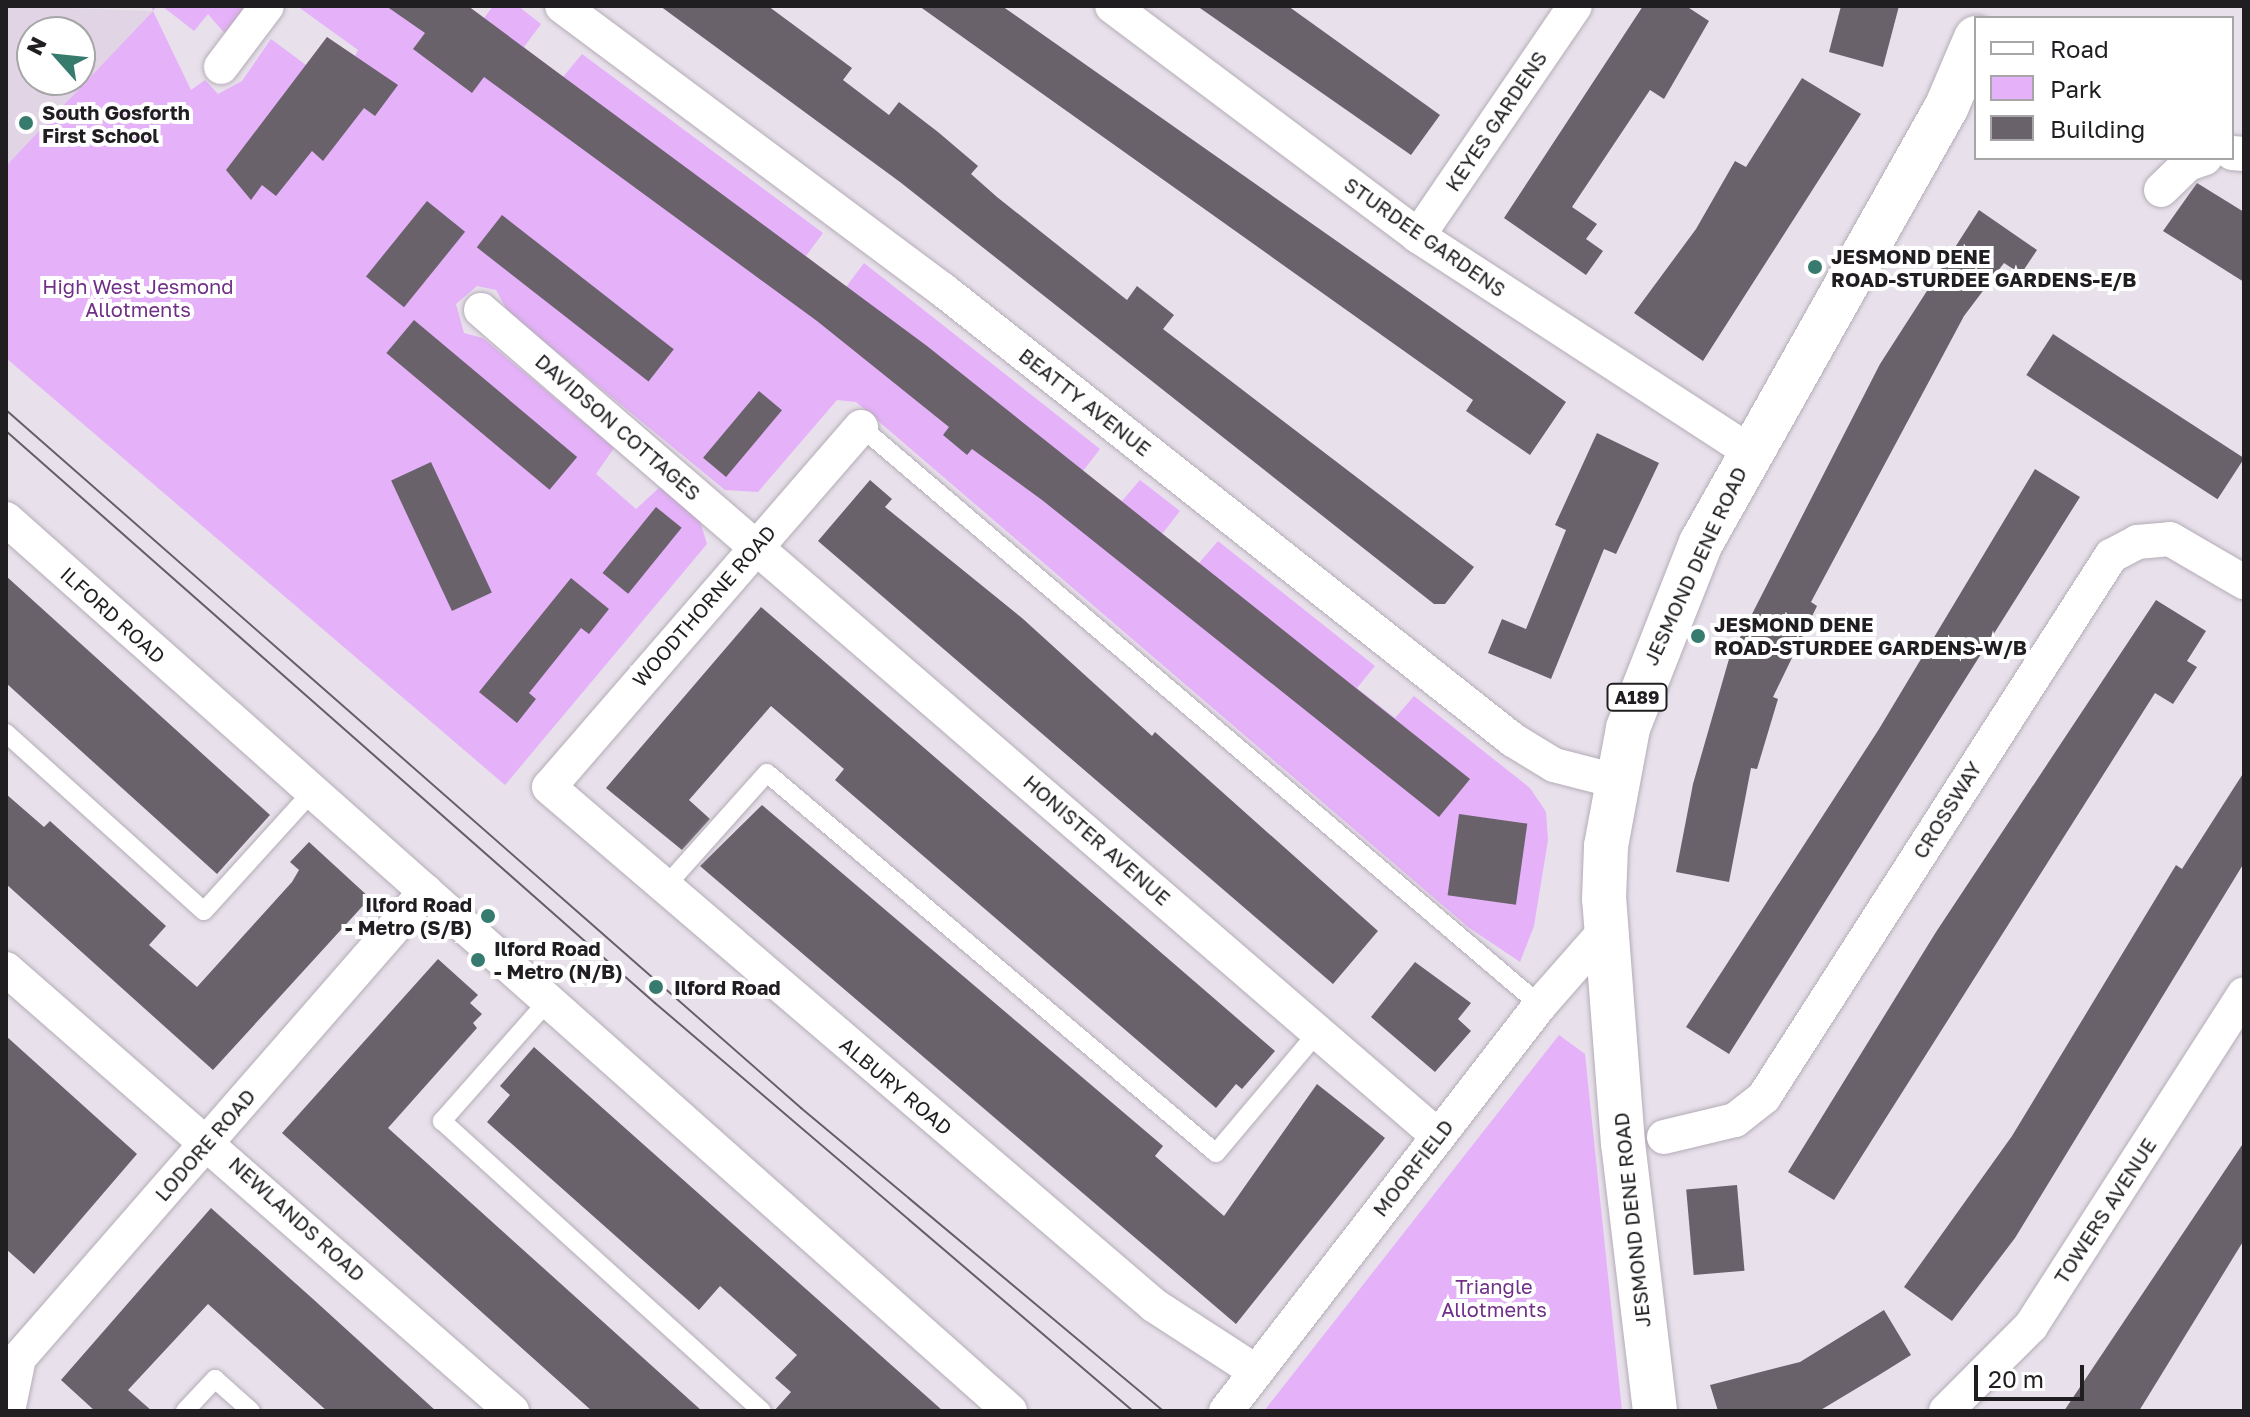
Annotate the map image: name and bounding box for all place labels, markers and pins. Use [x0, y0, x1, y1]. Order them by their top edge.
place label: South Gosforth First School [42, 100, 190, 147]
marker: South Gosforth First School [17, 114, 35, 132]
place label: JESMOND DENE ROAD-STURDEE GARDENS-E/B [1831, 244, 2136, 291]
marker: JESMOND DENE ROAD-STURDEE GARDENS-E/B [1806, 258, 1824, 276]
place label: JESMOND DENE ROAD-STURDEE GARDENS-W/B [1714, 612, 2027, 659]
marker: JESMOND DENE ROAD-STURDEE GARDENS-W/B [1689, 627, 1707, 645]
place label: Ilford Road - Metro (S/B) [345, 892, 472, 939]
marker: Ilford Road - Metro (S/B) [479, 907, 497, 925]
place label: Ilford Road - Metro (N/B) [494, 936, 623, 983]
marker: Ilford Road - Metro (N/B) [469, 951, 487, 969]
place label: Ilford Road [674, 975, 781, 999]
marker: Ilford Road [645, 976, 667, 998]

